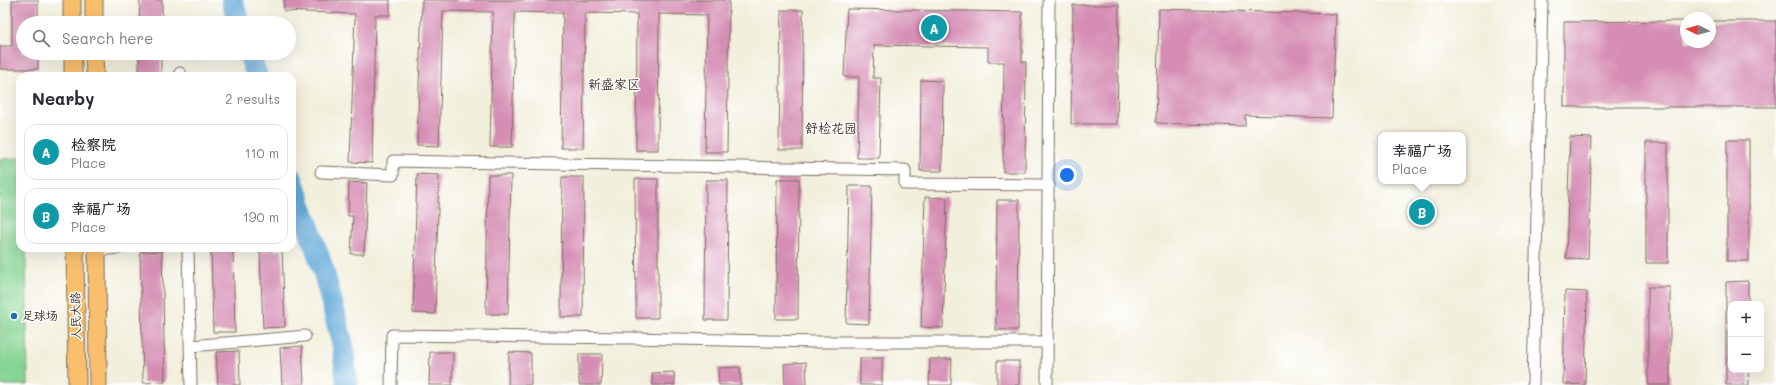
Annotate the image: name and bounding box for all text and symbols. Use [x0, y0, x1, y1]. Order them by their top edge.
north arrow [1680, 12, 1716, 48]
pin: A [921, 13, 947, 43]
search box [16, 16, 296, 60]
icon: search [30, 27, 52, 49]
text: Search here [62, 28, 153, 48]
district label: 新盛家区 [588, 75, 640, 92]
text: Nearby [32, 87, 94, 109]
text: 2 results [225, 90, 280, 107]
district label: 舒检花园 [805, 119, 857, 136]
popup [1378, 132, 1466, 184]
text: 检察院 [71, 134, 116, 154]
text: 幸福广场 [1392, 140, 1452, 160]
text: A [41, 144, 51, 161]
text: 110 m [245, 144, 279, 161]
text: Place [71, 154, 106, 171]
text: Place [1392, 160, 1427, 177]
your location [1057, 165, 1077, 185]
pin: B [1409, 197, 1435, 227]
text: 幸福广场 [71, 198, 131, 218]
text: B [42, 208, 50, 225]
text: 190 m [243, 208, 279, 225]
text: Place [71, 218, 106, 235]
street label: 人民大路 [67, 292, 83, 340]
map controls [1728, 301, 1764, 373]
button: + [1728, 301, 1764, 337]
place label: 足球场 [22, 307, 58, 323]
marker: 足球场 [9, 311, 19, 321]
button: − [1728, 337, 1764, 373]

